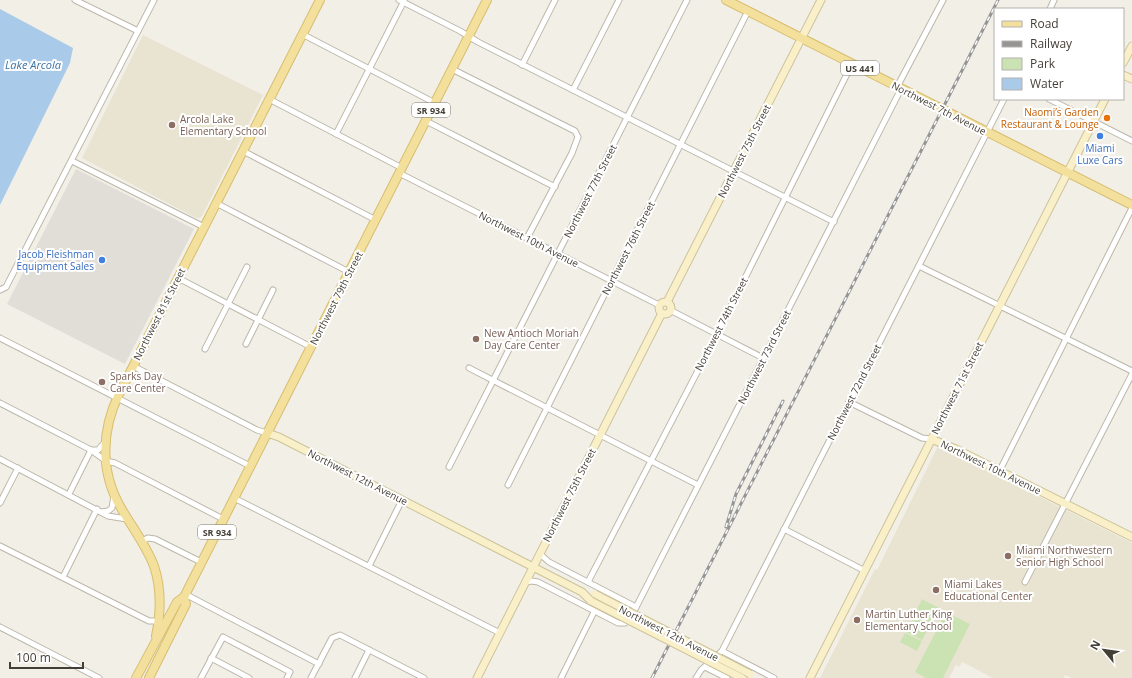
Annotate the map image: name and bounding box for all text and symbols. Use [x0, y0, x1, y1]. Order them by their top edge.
legend [994, 8, 1124, 100]
text: Road [1030, 15, 1059, 32]
text: Railway [1030, 35, 1073, 52]
text: Park [1030, 55, 1056, 72]
water label: Lake Arcola [5, 57, 61, 72]
road number: US 441 [841, 61, 879, 75]
text: Water [1030, 75, 1064, 92]
street label: Northwest 7th Avenue [889, 78, 989, 138]
street label: Northwest 75th Street [714, 101, 774, 200]
road number: SR 934 [412, 103, 450, 117]
place label: Naomi’s Garden Restaurant & Lounge [1001, 105, 1099, 131]
place label: Arcola Lake Elementary School [180, 112, 266, 138]
marker: Naomi’s Garden Restaurant & Lounge [1102, 113, 1112, 123]
marker: Arcola Lake Elementary School [167, 120, 177, 130]
marker: Miami Luxe Cars [1095, 131, 1105, 141]
street label: Northwest 77th Street [560, 141, 620, 240]
place label: Miami Luxe Cars [1077, 141, 1123, 167]
street label: Northwest 76th Street [598, 198, 658, 297]
street label: Northwest 10th Avenue [477, 208, 582, 270]
place label: Jacob Fleishman Equipment Sales [16, 247, 94, 273]
street label: Northwest 79th Street [306, 248, 366, 347]
marker: Jacob Fleishman Equipment Sales [97, 255, 107, 265]
street label: Northwest 81st Street [130, 265, 189, 363]
street label: Northwest 74th Street [691, 274, 751, 373]
street label: Northwest 73rd Street [734, 307, 794, 406]
place label: New Antioch Moriah Day Care Center [484, 326, 579, 352]
marker: New Antioch Moriah Day Care Center [471, 334, 481, 344]
street label: Northwest 71st Street [928, 339, 987, 437]
street label: Northwest 72nd Street [824, 341, 884, 442]
place label: Sparks Day Care Center [110, 369, 165, 395]
marker: Sparks Day Care Center [97, 377, 107, 387]
street label: Northwest 10th Avenue [938, 437, 1044, 498]
street label: Northwest 75th Street [539, 445, 599, 544]
street label: Northwest 12th Avenue [306, 446, 411, 508]
road number: SR 934 [198, 525, 236, 539]
place label: Miami Northwestern Senior High School [1016, 543, 1112, 569]
marker: Miami Northwestern Senior High School [1003, 551, 1013, 561]
place label: Miami Lakes Educational Center [944, 577, 1032, 603]
marker: Miami Lakes Educational Center [931, 585, 941, 595]
street label: Northwest 12th Avenue [617, 602, 722, 664]
place label: Martin Luther King Elementary School [865, 607, 953, 633]
marker: Martin Luther King Elementary School [852, 615, 862, 625]
north arrow [1084, 630, 1124, 670]
text: N [1086, 637, 1104, 652]
scale bar [10, 644, 83, 670]
text: 100 m [16, 649, 51, 666]

